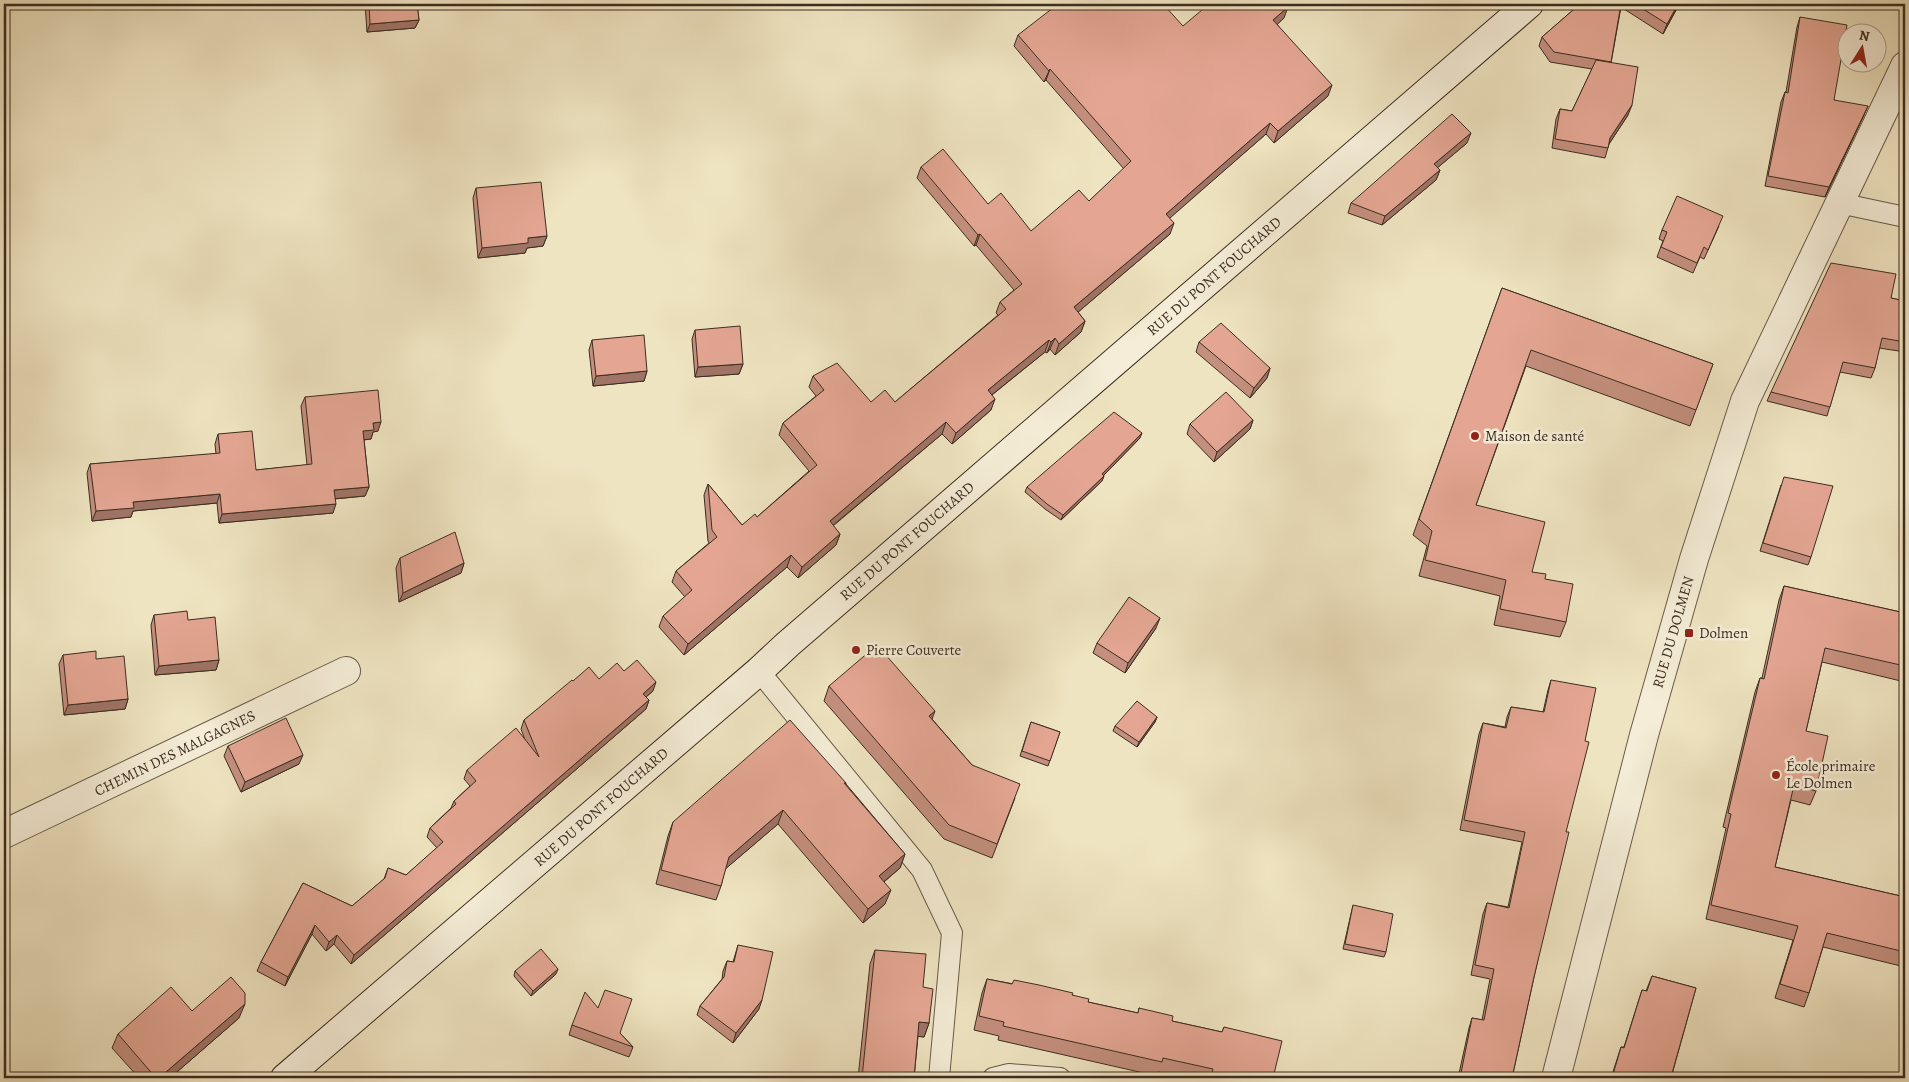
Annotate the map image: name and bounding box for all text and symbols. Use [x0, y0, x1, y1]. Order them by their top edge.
north arrow [1836, 22, 1886, 72]
text: N [1858, 25, 1871, 46]
street label: RUE DU PONT FOUCHARD [1142, 212, 1286, 340]
place label: Maison de santé [1485, 426, 1584, 446]
marker: Maison de santé [1469, 430, 1481, 442]
street label: RUE DU PONT FOUCHARD [835, 477, 979, 605]
street label: RUE DU DOLMEN [1647, 574, 1699, 690]
place label: Dolmen [1699, 623, 1748, 643]
marker: Dolmen [1683, 627, 1695, 639]
place label: Pierre Couverte [866, 640, 962, 660]
marker: Pierre Couverte [850, 644, 862, 656]
street label: CHEMIN DES MALGAGNES [91, 705, 259, 801]
street label: RUE DU PONT FOUCHARD [529, 743, 673, 871]
place label: École primaire Le Dolmen [1786, 756, 1876, 793]
marker: École primaire Le Dolmen [1770, 769, 1782, 781]

